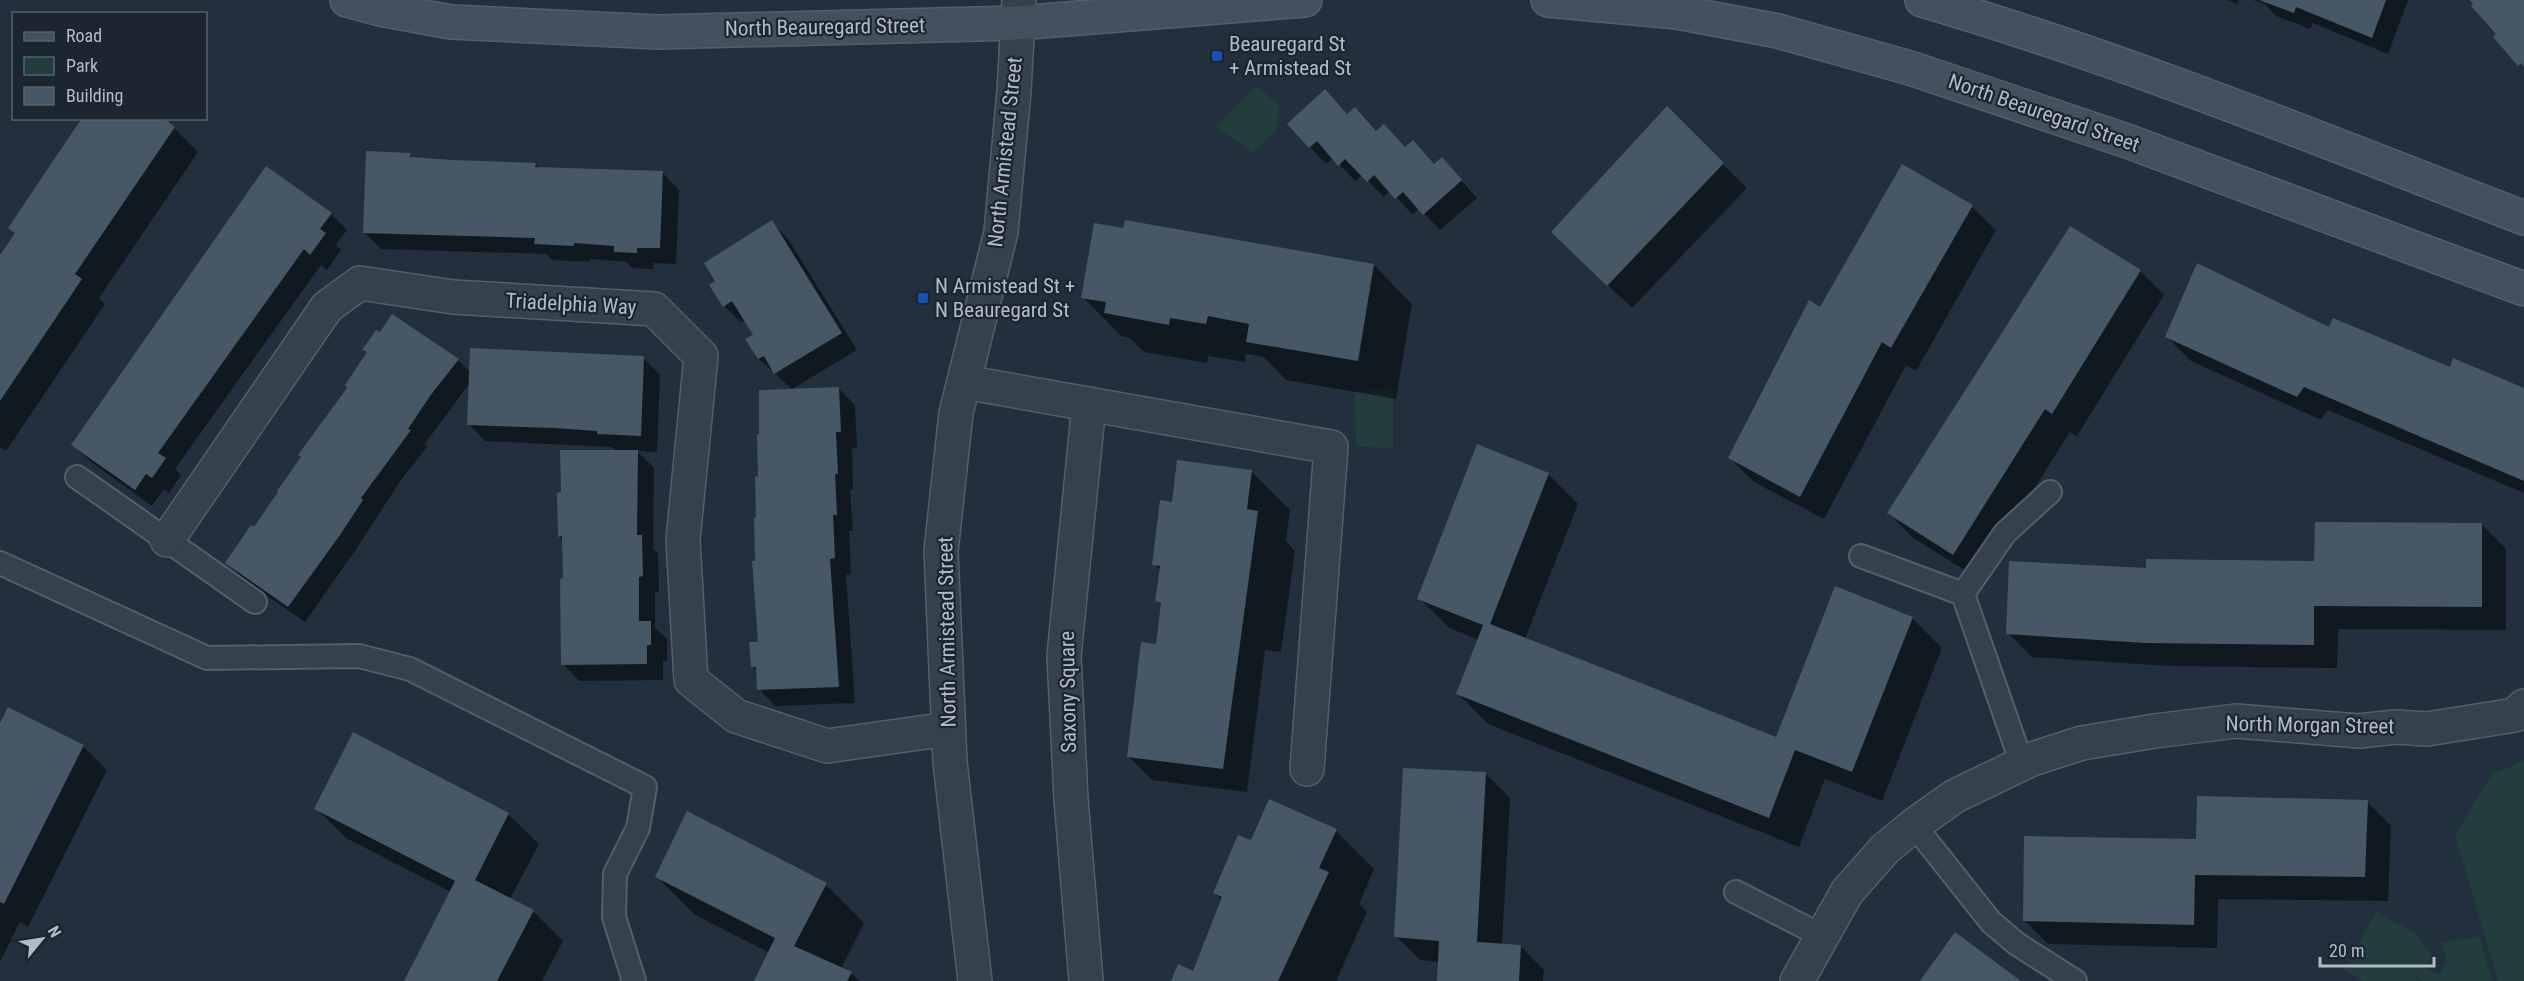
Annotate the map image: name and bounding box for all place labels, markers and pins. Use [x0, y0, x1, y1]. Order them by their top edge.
place label: Beauregard St + Armistead St [1229, 32, 1351, 80]
marker: Beauregard St + Armistead St [1210, 49, 1224, 63]
place label: N Armistead St + N Beauregard St [935, 274, 1075, 322]
marker: N Armistead St + N Beauregard St [916, 291, 930, 305]

